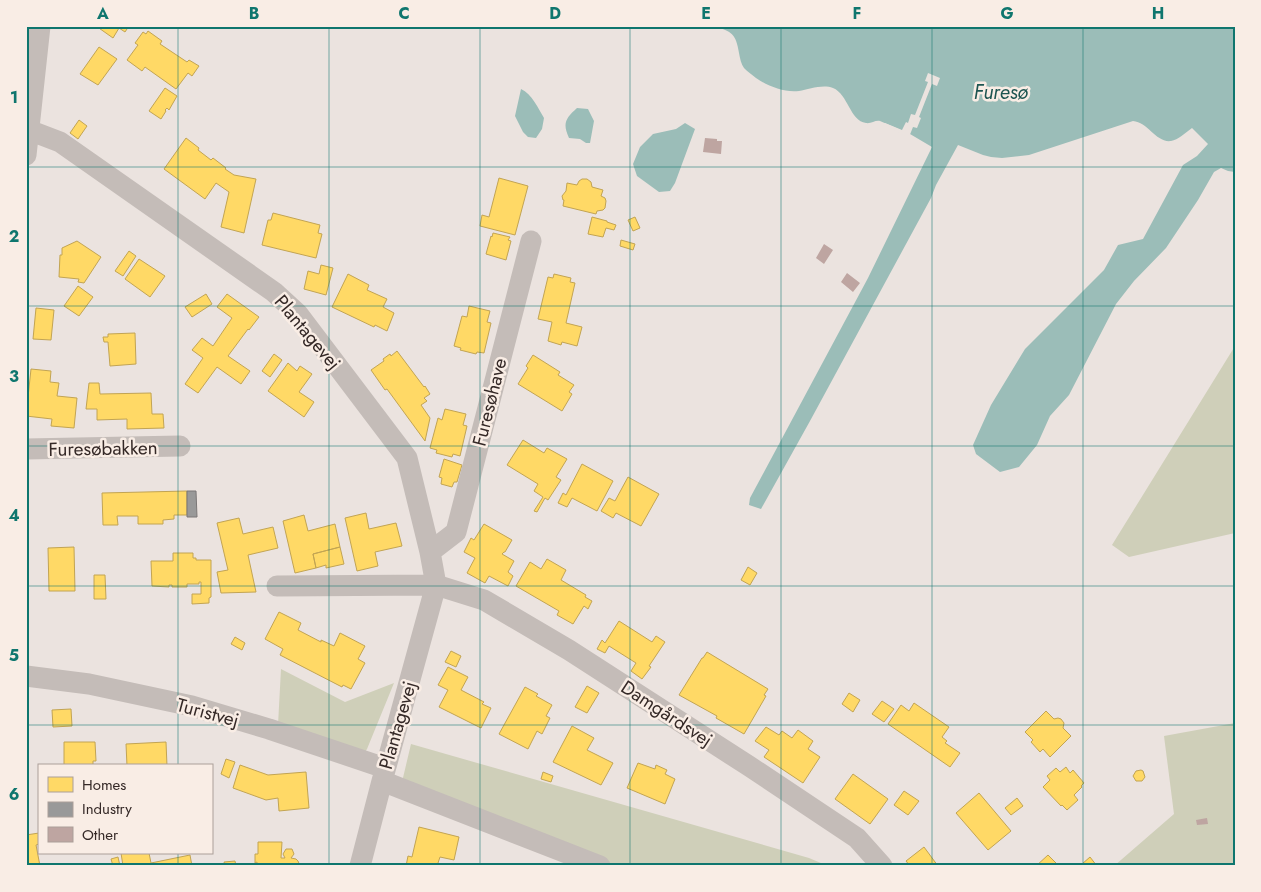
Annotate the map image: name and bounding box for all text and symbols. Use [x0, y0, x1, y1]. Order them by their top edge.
text: A [96, 2, 109, 25]
text: B [249, 2, 259, 25]
text: C [398, 2, 410, 25]
text: D [549, 2, 561, 25]
text: E [701, 2, 711, 25]
text: F [853, 2, 861, 25]
text: G [1000, 2, 1014, 25]
text: H [1152, 2, 1164, 25]
water label: Furesø [974, 78, 1029, 107]
text: 1 [10, 86, 18, 109]
text: 2 [9, 225, 19, 248]
street label: Plantagevej [268, 289, 347, 376]
street label: Furesøhave [465, 355, 514, 449]
text: 3 [9, 365, 19, 388]
street label: Furesøbakken [48, 434, 158, 463]
text: 4 [8, 504, 20, 527]
text: 5 [9, 644, 19, 667]
street label: Damgårdsvej [616, 674, 718, 753]
street label: Plantagevej [372, 678, 423, 772]
street label: Turistvej [174, 691, 242, 734]
legend [38, 764, 212, 854]
text: Homes [82, 774, 126, 796]
text: 6 [9, 783, 19, 806]
text: Industry [82, 798, 132, 820]
text: Other [82, 824, 119, 846]

